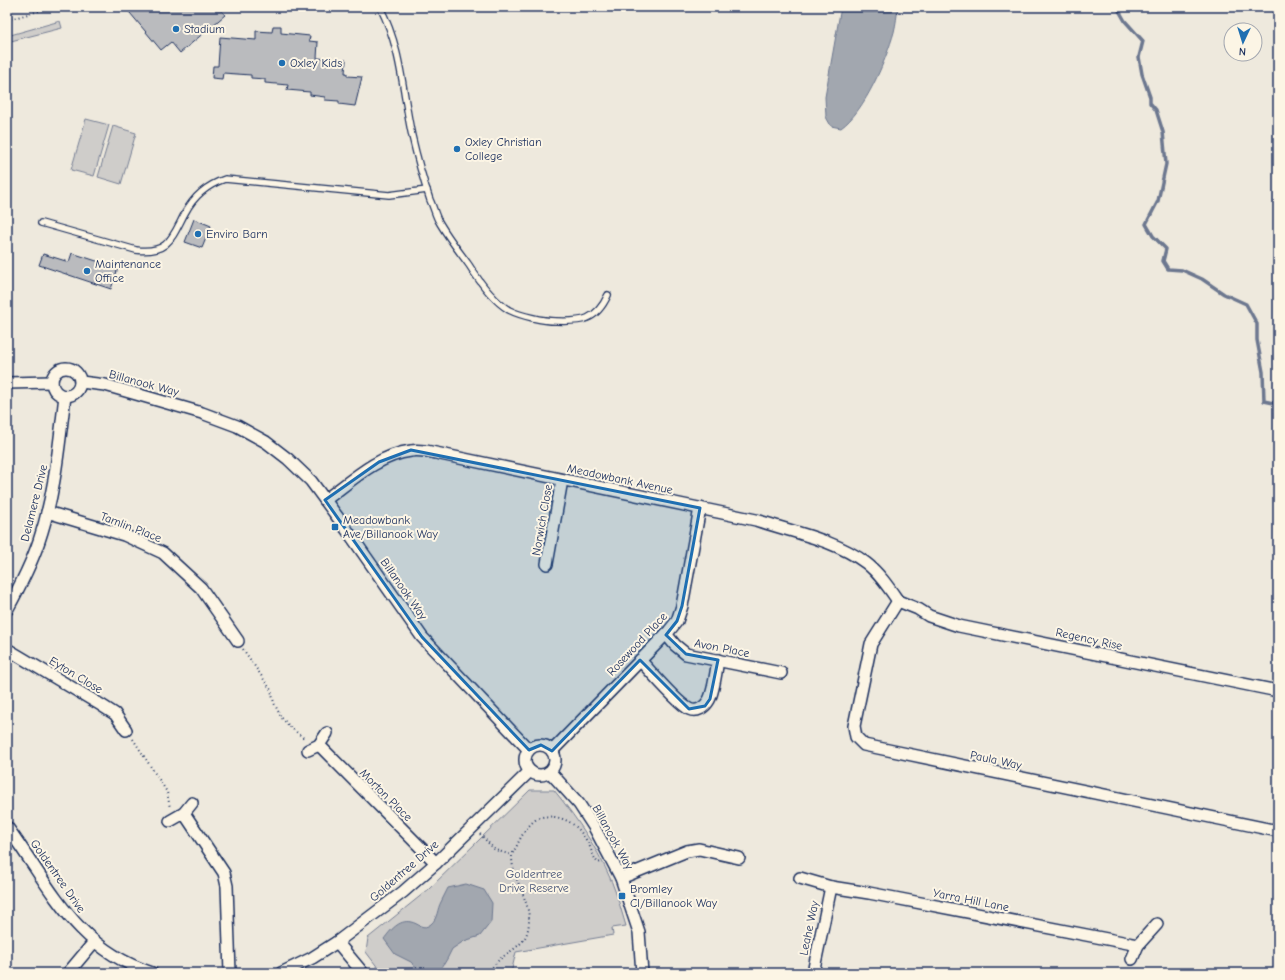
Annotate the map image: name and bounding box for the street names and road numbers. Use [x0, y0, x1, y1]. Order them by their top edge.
street label: Billanook Way [107, 367, 181, 399]
street label: Meadowbank Avenue [566, 461, 674, 497]
street label: Delamere Drive [18, 463, 50, 543]
street label: Norwich Close [529, 483, 555, 557]
street label: Tamlin Place [98, 509, 164, 545]
street label: Billanook Way [378, 556, 431, 623]
street label: Rosewood Place [604, 609, 670, 679]
street label: Regency Rise [1054, 625, 1124, 653]
street label: Avon Place [693, 636, 751, 660]
street label: Eyton Close [47, 654, 105, 696]
street label: Paula Way [969, 748, 1024, 772]
street label: Morton Place [357, 766, 415, 824]
street label: Billanook Way [589, 802, 637, 872]
street label: Goldentree Drive [27, 837, 89, 915]
street label: Goldentree Drive [367, 837, 441, 905]
street label: Yarra Hill Lane [932, 886, 1010, 914]
street label: Leahe Way [796, 899, 822, 957]

